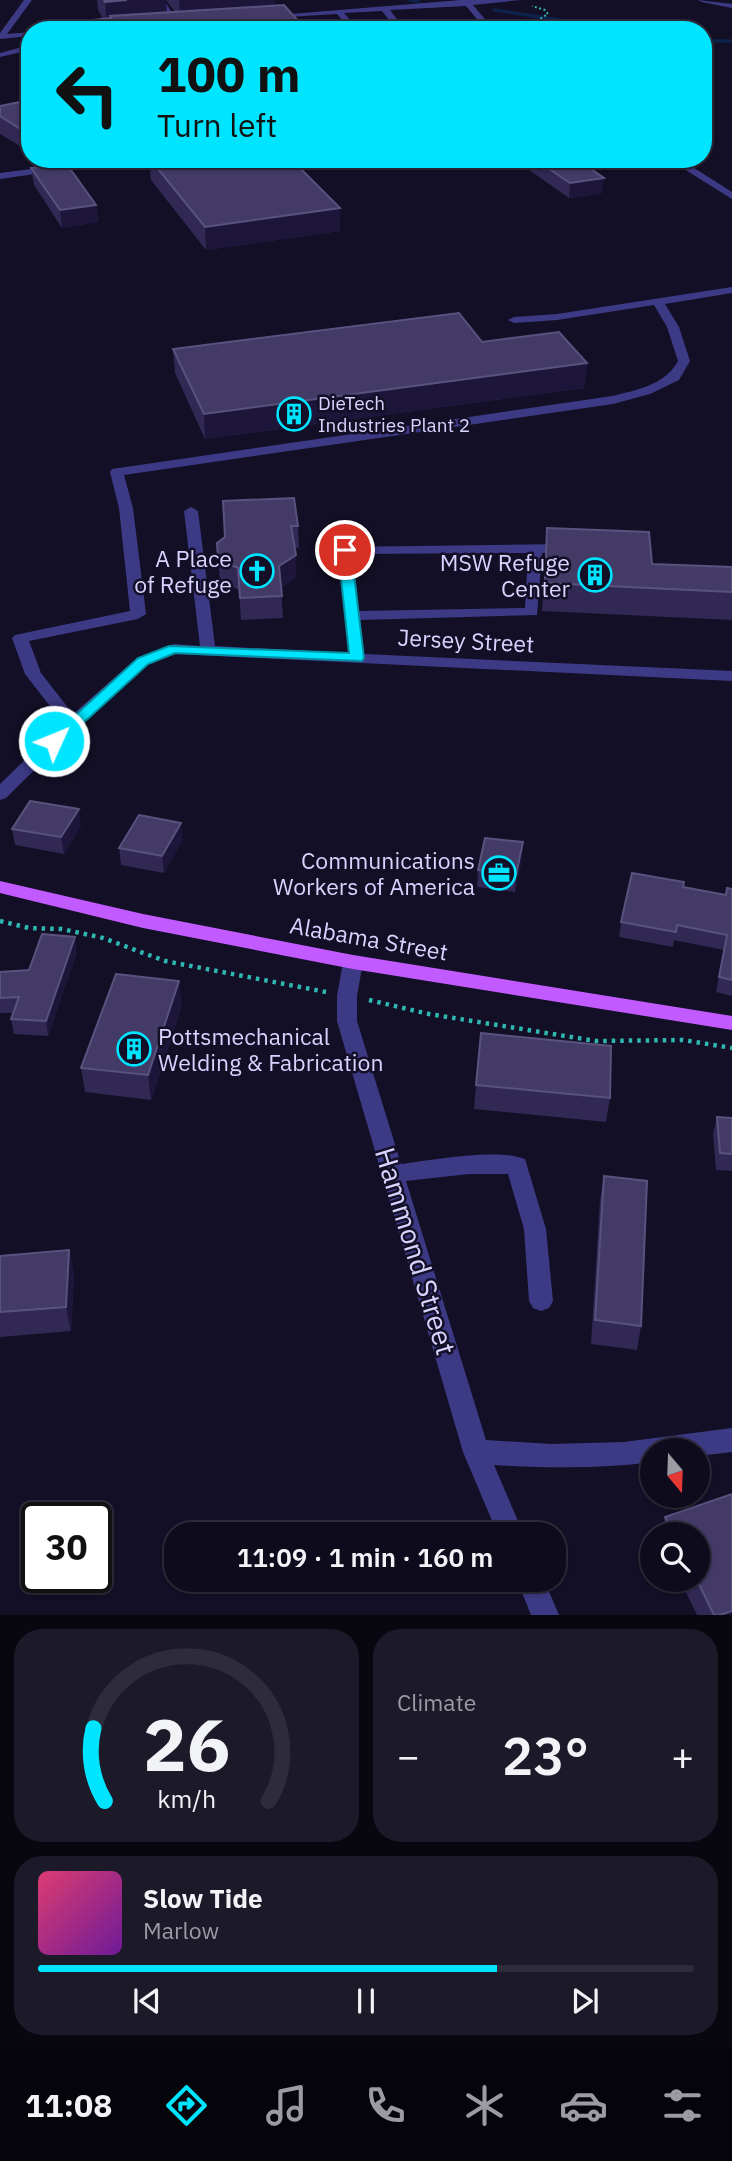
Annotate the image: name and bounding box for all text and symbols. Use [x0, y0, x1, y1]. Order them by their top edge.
text: 100 m [157, 42, 301, 105]
icon: left [42, 49, 133, 140]
text: Turn left [157, 104, 277, 146]
place label: DieTech Industries Plant 2 [318, 391, 470, 437]
building icon: DieTech Industries Plant 2 [275, 395, 313, 433]
pin [315, 520, 375, 580]
icon: arrive [326, 531, 364, 569]
place label: A Place of Refuge [134, 543, 232, 599]
place label: MSW Refuge Center [440, 547, 571, 603]
church icon: A Place of Refuge [238, 552, 276, 590]
building icon: MSW Refuge Center [576, 556, 614, 594]
street label: Jersey Street [397, 621, 535, 659]
position arrow [17, 704, 91, 778]
place label: Communications Workers of America [273, 845, 475, 901]
office icon: Communications Workers of America [480, 854, 518, 892]
street label: Alabama Street [288, 909, 450, 967]
place label: Pottsmechanical Welding & Fabrication [158, 1021, 384, 1077]
building icon: Pottsmechanical Welding & Fabrication [115, 1030, 153, 1068]
street label: Hammond Street [367, 1143, 465, 1359]
north arrow [640, 1438, 710, 1508]
map controls [640, 1438, 710, 1592]
speed limit sign: 30 [21, 1502, 112, 1593]
button: search [640, 1522, 710, 1592]
text: 11:09 · 1 min · 160 m [237, 1540, 493, 1574]
text: Climate [397, 1687, 476, 1717]
text: 26 [143, 1697, 230, 1792]
text: 23° [502, 1722, 589, 1789]
text: − [397, 1731, 420, 1780]
text: + [671, 1731, 694, 1780]
text: km/h [157, 1782, 216, 1815]
text: Slow Tide [143, 1881, 263, 1915]
text: Marlow [143, 1915, 219, 1945]
icon: previous [128, 1982, 166, 2020]
icon: pause [347, 1982, 385, 2020]
icon: next [566, 1982, 604, 2020]
icon: directions [162, 2081, 211, 2130]
icon: music [262, 2081, 311, 2130]
icon: phone [361, 2081, 410, 2130]
icon: climate [460, 2081, 509, 2130]
icon: car [559, 2081, 608, 2130]
icon: filters [658, 2081, 707, 2130]
text: 11:08 [25, 2084, 112, 2126]

